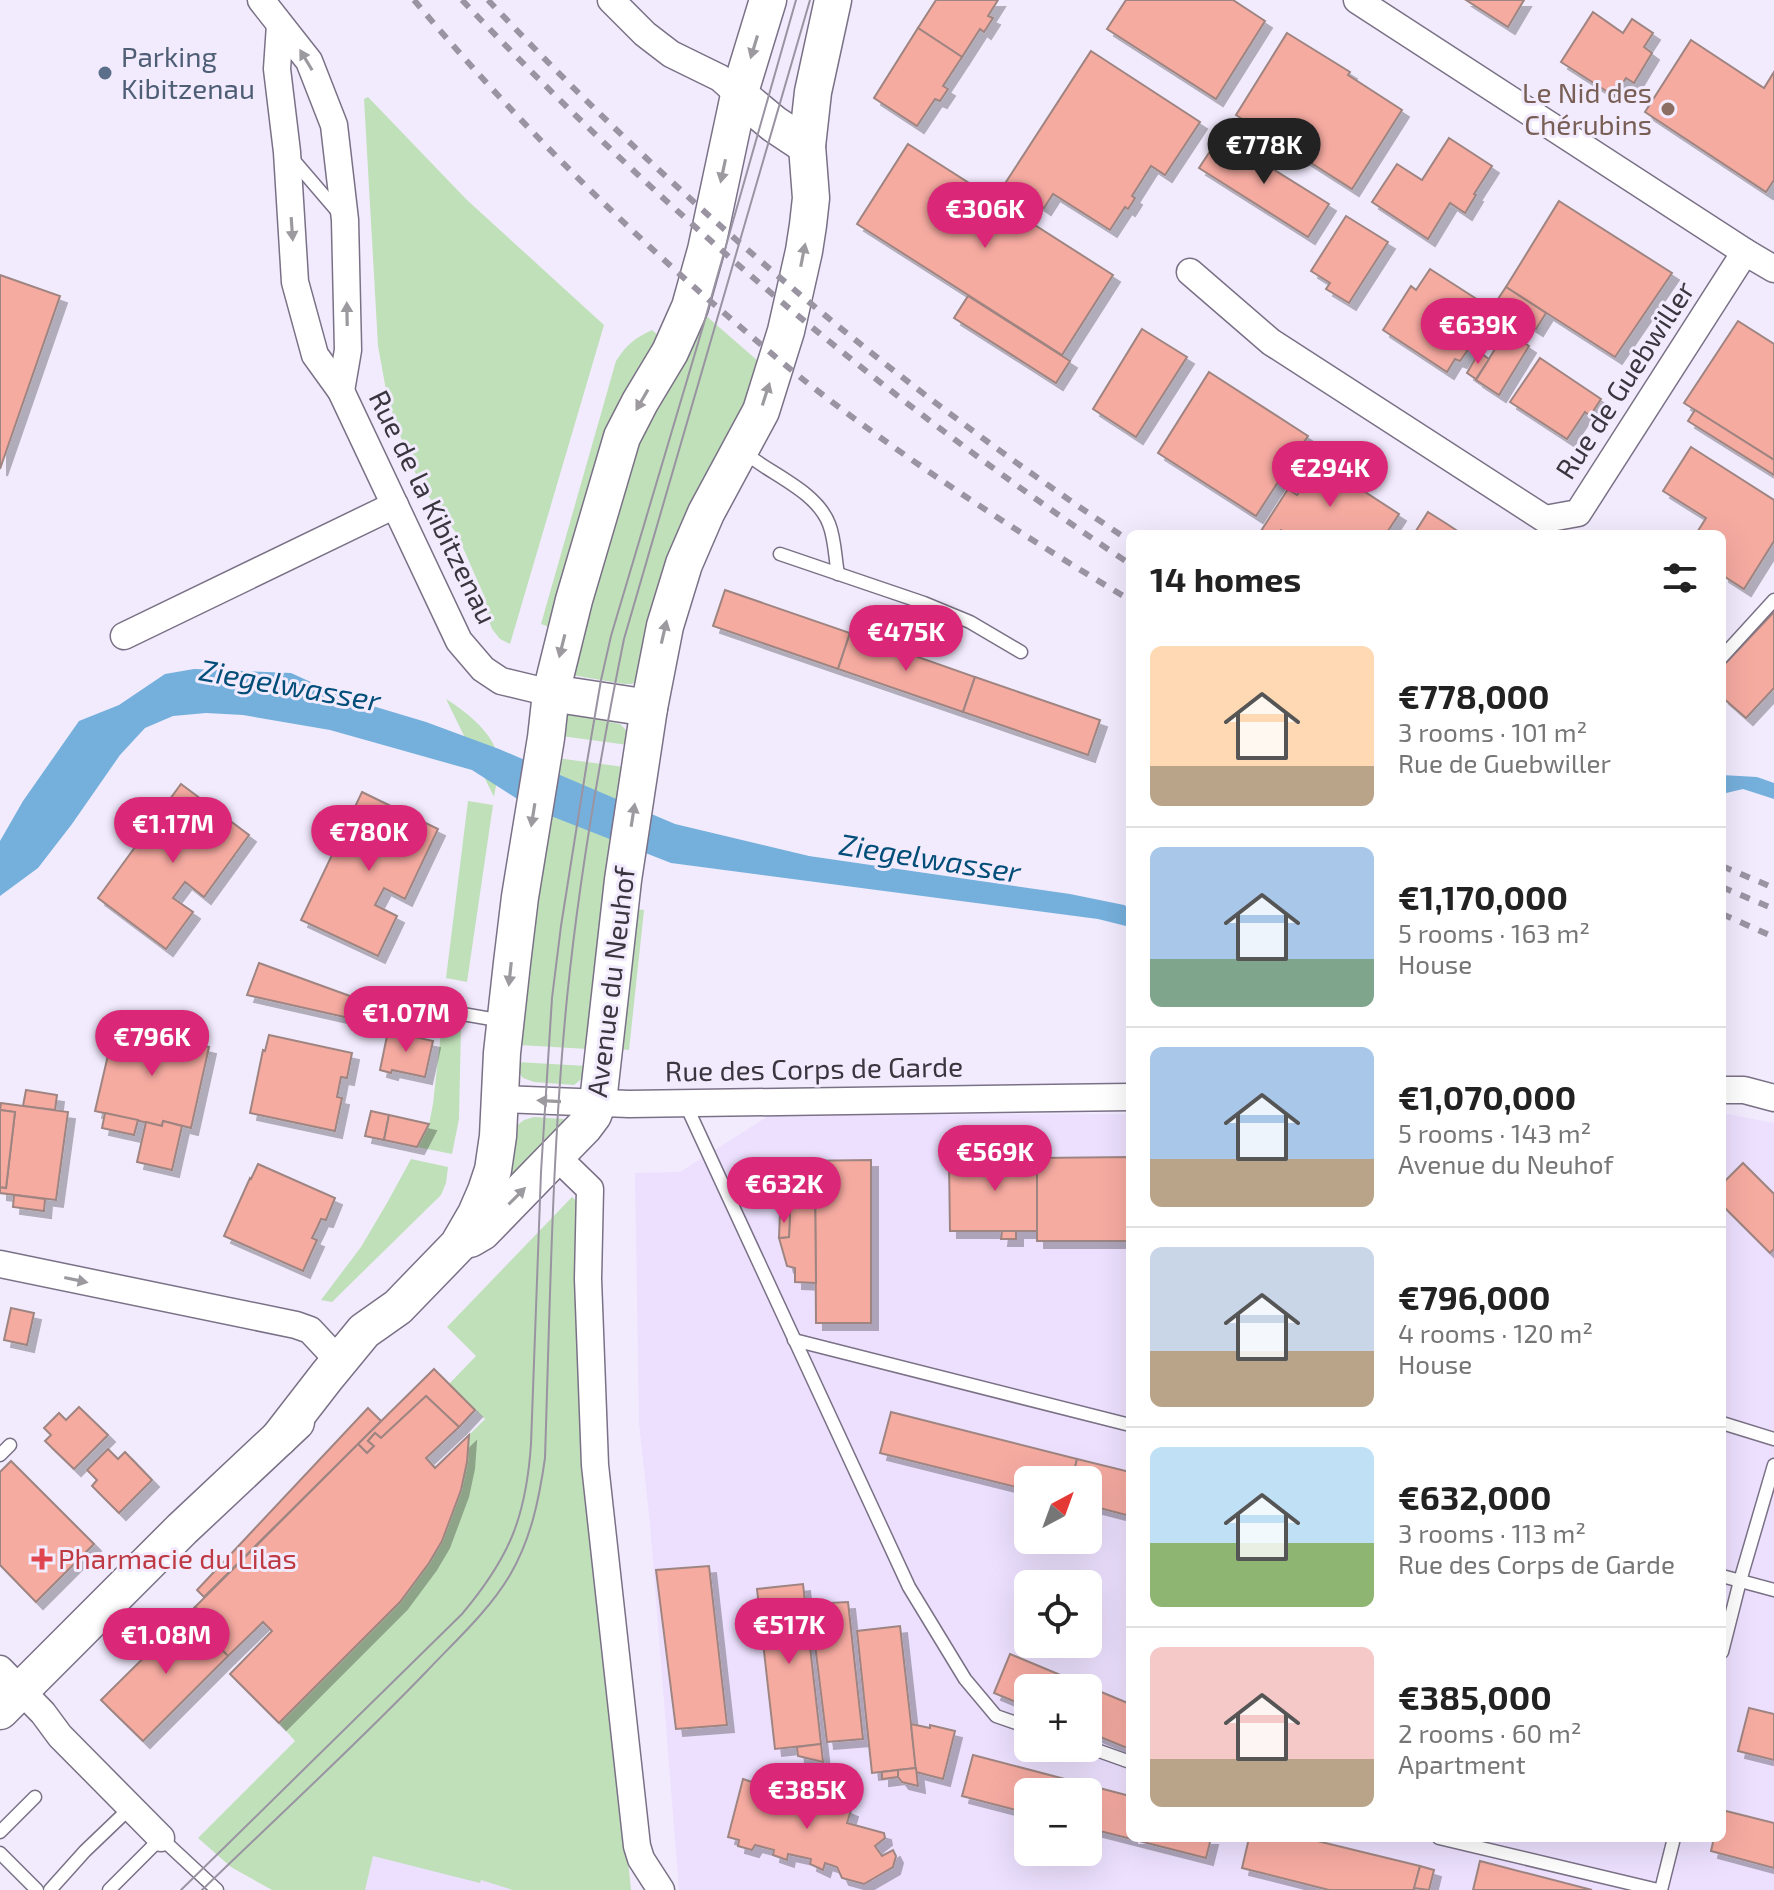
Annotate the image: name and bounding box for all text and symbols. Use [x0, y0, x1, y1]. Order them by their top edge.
one-way arrow [747, 36, 759, 60]
place label: Parking Kibitzenau [121, 39, 255, 105]
one-way arrow [299, 49, 314, 72]
marker: Parking Kibitzenau [96, 64, 114, 82]
place label: Le Nid des Chérubins [1522, 75, 1652, 141]
marker: Le Nid des Chérubins [1659, 100, 1677, 118]
pin: €778K [1208, 118, 1320, 186]
text: €778K [1226, 128, 1302, 159]
one-way arrow [716, 159, 729, 184]
pin: €306K [929, 182, 1041, 250]
text: €306K [945, 192, 1025, 223]
one-way arrow [286, 217, 299, 242]
one-way arrow [797, 242, 810, 267]
street label: Rue de Guebwiller [1547, 274, 1701, 485]
pin: €639K [1422, 298, 1534, 366]
one-way arrow [341, 301, 353, 326]
text: €639K [1439, 308, 1517, 339]
one-way arrow [760, 381, 773, 405]
street label: Rue de la Kibitzenau [363, 384, 505, 629]
one-way arrow [635, 389, 649, 411]
pin: €294K [1274, 441, 1386, 509]
text: €294K [1290, 451, 1370, 482]
icon: filters [1658, 556, 1702, 600]
text: 14 homes [1150, 558, 1301, 599]
pin: €475K [850, 605, 962, 673]
text: €475K [867, 615, 945, 646]
one-way arrow [658, 619, 671, 644]
one-way arrow [556, 634, 568, 659]
water label: Ziegelwasser [197, 650, 385, 718]
text: €778,000 [1398, 675, 1550, 716]
icon: home [1214, 678, 1310, 774]
text: 3 rooms · 101 m² [1398, 716, 1587, 747]
text: Rue de Guebwiller [1398, 747, 1611, 778]
pin: €1.17M [108, 797, 238, 865]
one-way arrow [627, 802, 639, 827]
one-way arrow [526, 803, 539, 828]
pin: €780K [313, 805, 425, 873]
text: €1.17M [132, 807, 214, 838]
text: €780K [329, 815, 409, 846]
water label: Ziegelwasser [837, 825, 1025, 889]
street label: Avenue du Neuhof [579, 863, 641, 1099]
text: €1,170,000 [1398, 876, 1568, 917]
icon: home [1214, 879, 1310, 975]
text: 5 rooms · 163 m² [1398, 917, 1590, 948]
text: House [1398, 948, 1472, 979]
one-way arrow [504, 962, 517, 987]
pin: €1.07M [341, 986, 471, 1054]
text: €1.07M [362, 996, 450, 1027]
pin: €796K [96, 1010, 208, 1078]
text: €796K [113, 1020, 191, 1051]
street label: Rue des Corps de Garde [665, 1048, 963, 1088]
text: €1,070,000 [1398, 1076, 1576, 1117]
icon: home [1214, 1079, 1310, 1175]
one-way arrow [536, 1094, 561, 1107]
text: 5 rooms · 143 m² [1398, 1117, 1591, 1148]
pin: €569K [939, 1125, 1051, 1193]
text: €569K [956, 1135, 1034, 1166]
text: Avenue du Neuhof [1398, 1148, 1613, 1179]
pin: €632K [728, 1157, 840, 1225]
text: €632K [745, 1167, 823, 1198]
one-way arrow [508, 1187, 526, 1206]
one-way arrow [64, 1274, 89, 1287]
text: €796,000 [1398, 1276, 1551, 1317]
icon: home [1214, 1279, 1310, 1375]
text: 4 rooms · 120 m² [1398, 1317, 1593, 1348]
text: House [1398, 1348, 1472, 1379]
north arrow [1014, 1466, 1102, 1554]
map controls [1014, 1466, 1102, 1866]
text: €632,000 [1398, 1476, 1552, 1517]
icon: home [1214, 1479, 1310, 1575]
text: 3 rooms · 113 m² [1398, 1517, 1586, 1548]
place label: Pharmacie du Lilas [58, 1541, 297, 1575]
text: Rue des Corps de Garde [1398, 1548, 1675, 1579]
marker: Pharmacie du Lilas [33, 1550, 51, 1568]
button: locate [1014, 1570, 1102, 1658]
pin: €517K [733, 1598, 845, 1666]
pin: €1.08M [101, 1608, 231, 1676]
text: €517K [753, 1608, 825, 1639]
text: €1.08M [121, 1618, 211, 1649]
button: + [1014, 1674, 1102, 1762]
text: €385,000 [1398, 1676, 1552, 1717]
icon: home [1214, 1679, 1310, 1775]
text: 2 rooms · 60 m² [1398, 1717, 1582, 1748]
text: Apartment [1398, 1748, 1526, 1779]
pin: €385K [751, 1763, 863, 1831]
text: €385K [768, 1773, 846, 1804]
button: − [1014, 1778, 1102, 1866]

